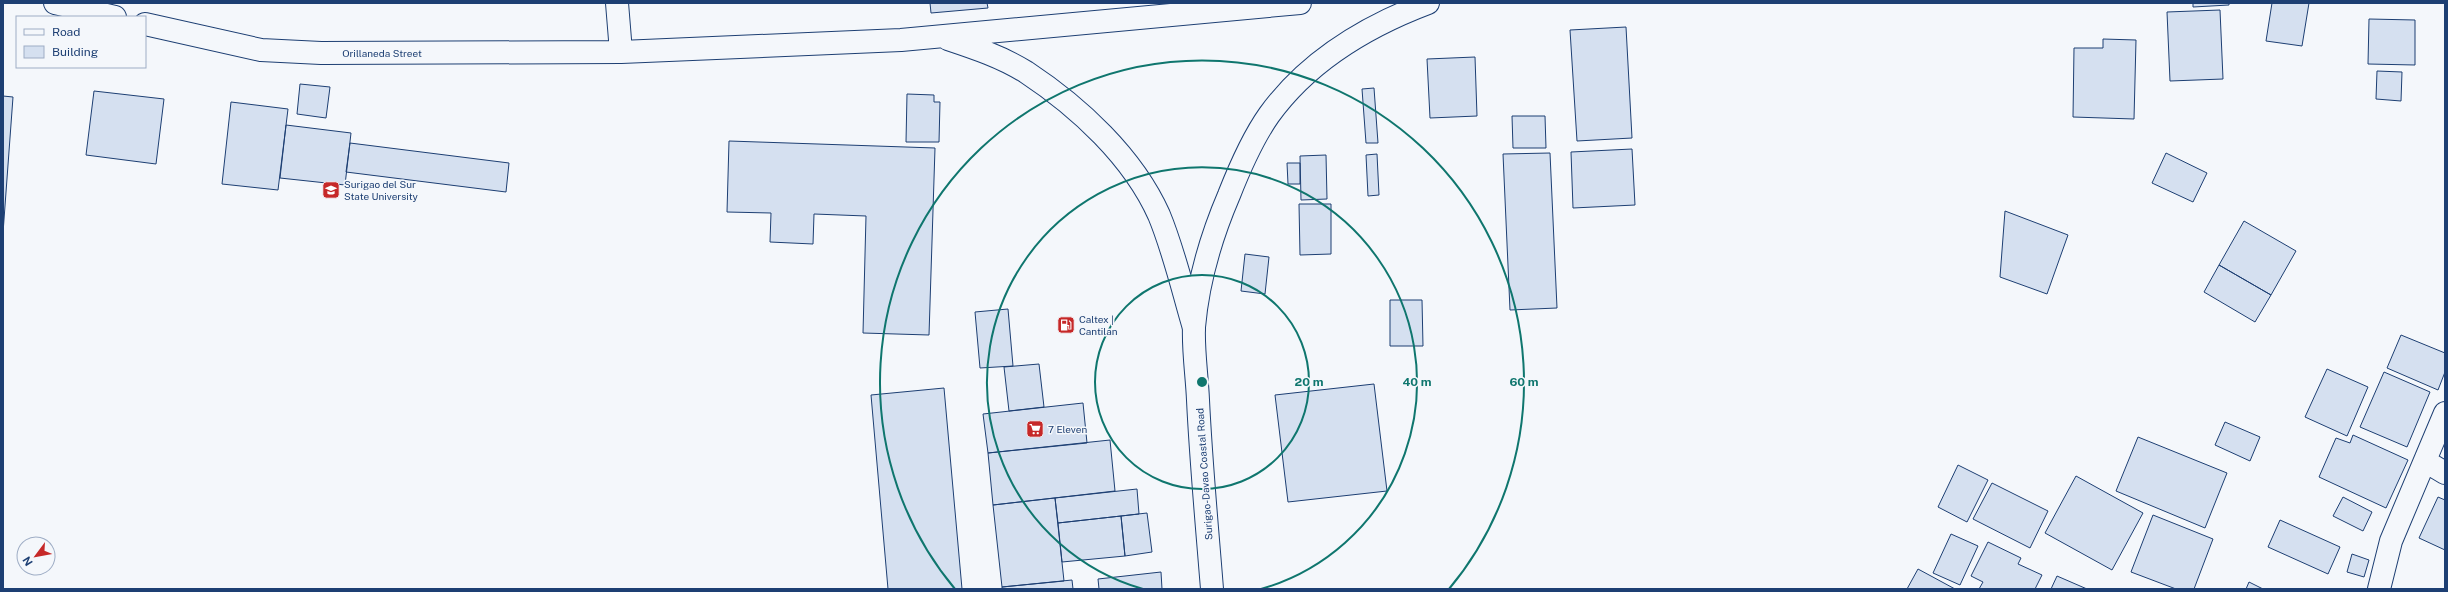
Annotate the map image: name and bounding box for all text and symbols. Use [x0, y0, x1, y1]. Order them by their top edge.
legend [16, 16, 146, 68]
text: Road [52, 25, 80, 39]
text: Building [52, 45, 98, 59]
street label: Orillaneda Street [342, 47, 422, 59]
place label: Surigao del Sur State University [344, 178, 419, 202]
school or university icon: Surigao del Sur State University [321, 180, 341, 200]
place label: Caltex | Cantilan [1079, 313, 1118, 337]
fuel station icon: Caltex | Cantilan [1056, 315, 1076, 335]
centre of rings [1195, 375, 1209, 389]
text: 20 m [1295, 375, 1324, 389]
text: 40 m [1402, 375, 1432, 389]
text: 60 m [1509, 375, 1539, 389]
street label: Surigao-Davao Coastal Road [1193, 408, 1215, 540]
supermarket icon: 7 Eleven [1025, 419, 1045, 439]
place label: 7 Eleven [1048, 423, 1087, 435]
north arrow [16, 536, 56, 576]
text: N [20, 554, 35, 568]

